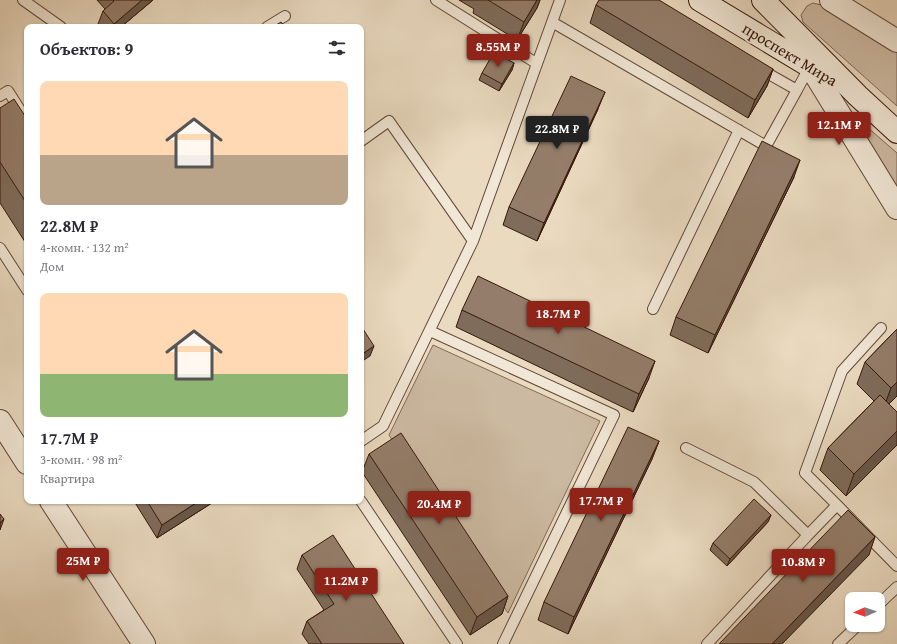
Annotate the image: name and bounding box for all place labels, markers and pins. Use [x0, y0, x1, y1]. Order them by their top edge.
pin: 8.55M ₽ [461, 34, 535, 68]
pin: 12.1M ₽ [802, 112, 876, 146]
pin: 22.8M ₽ [520, 116, 594, 150]
pin: 18.7M ₽ [521, 301, 595, 335]
pin: 17.7M ₽ [564, 488, 638, 522]
pin: 20.4M ₽ [402, 491, 476, 525]
pin: 25M ₽ [55, 548, 111, 582]
pin: 10.8M ₽ [766, 549, 840, 583]
pin: 11.2M ₽ [309, 568, 383, 602]

